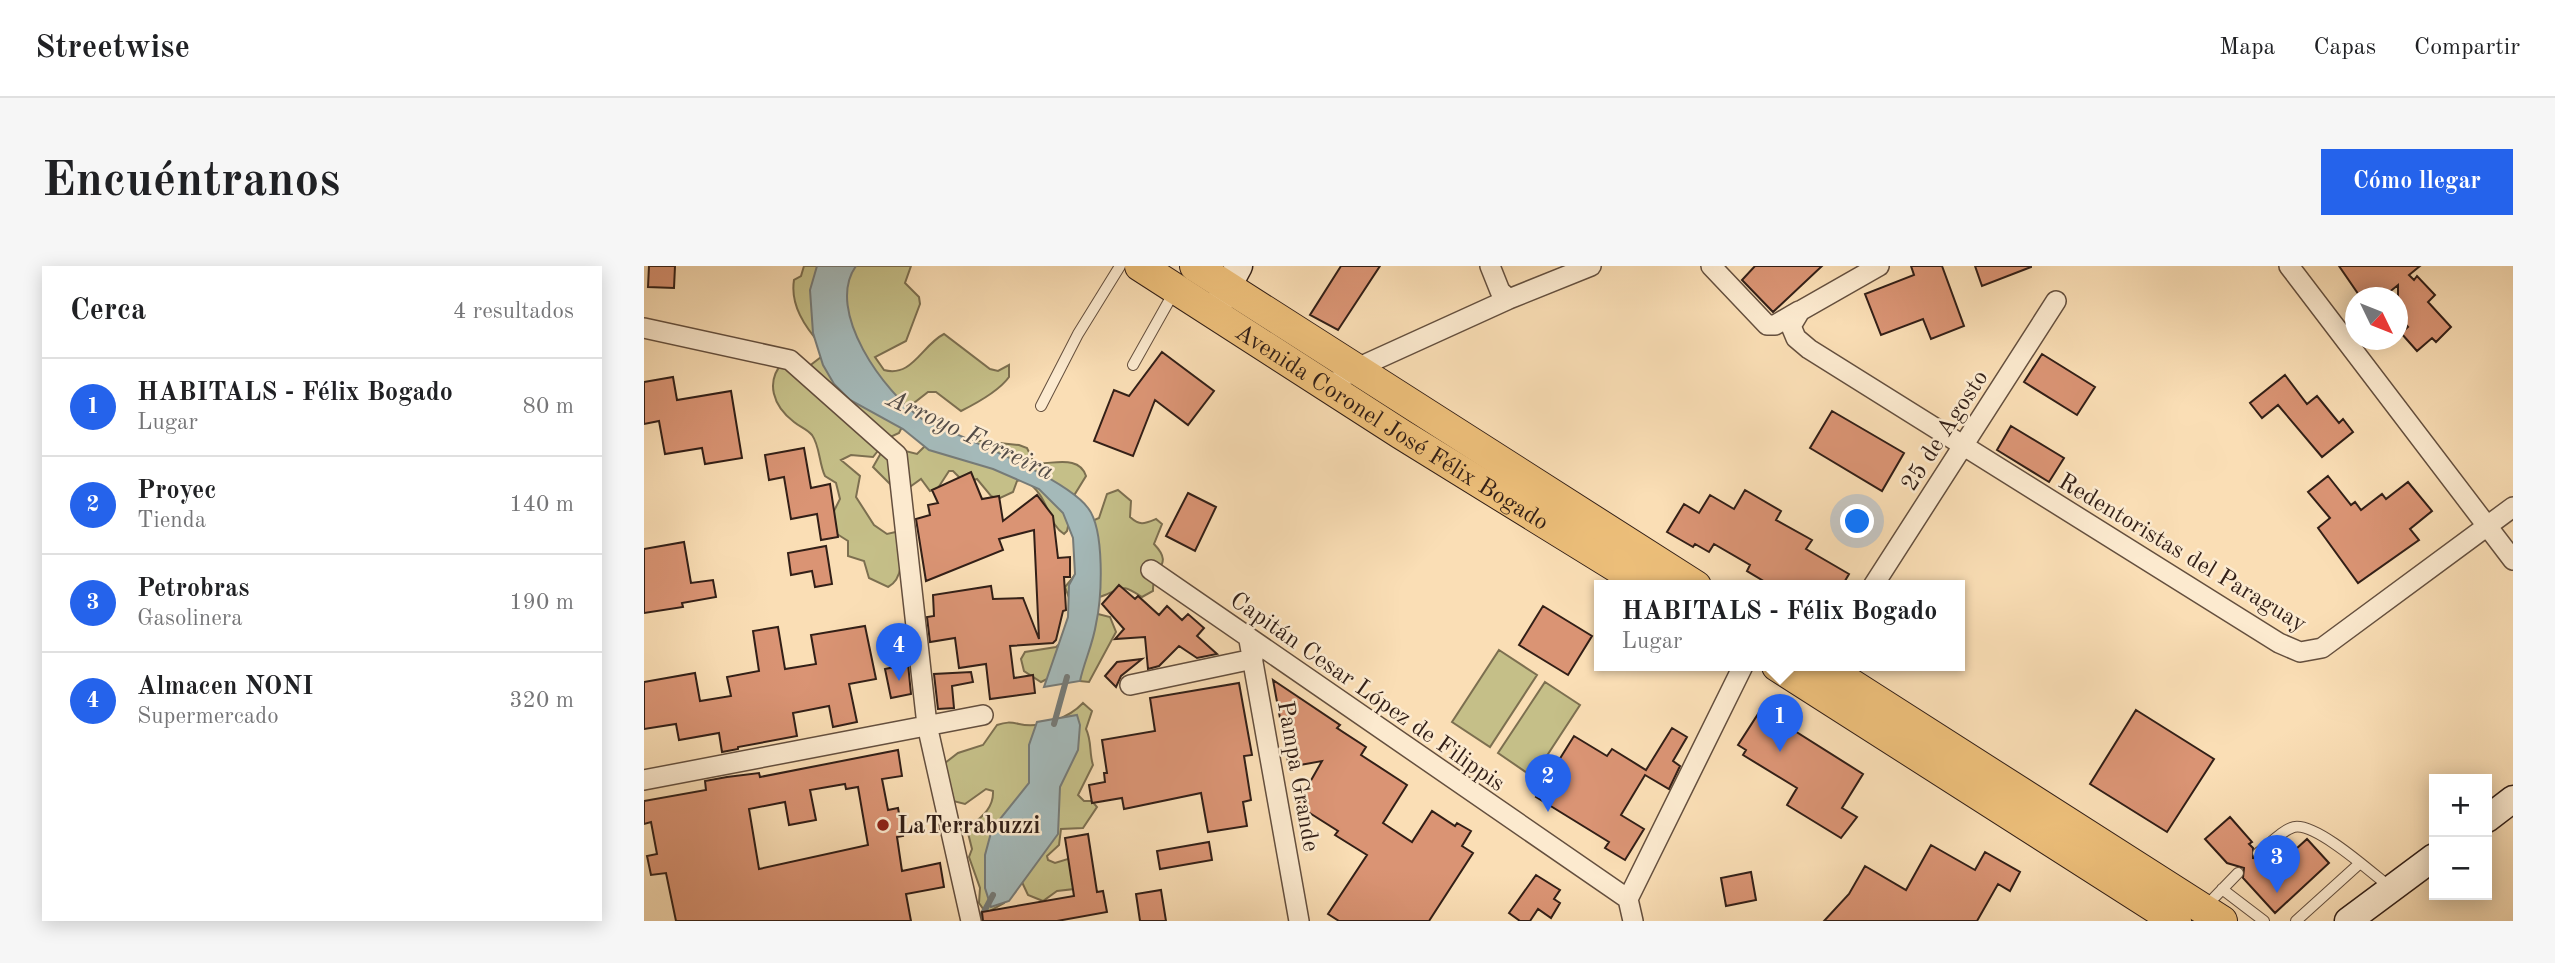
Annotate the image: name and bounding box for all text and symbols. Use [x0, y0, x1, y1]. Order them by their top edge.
text: Streetwise [35, 32, 190, 65]
text: Mapa [2219, 36, 2275, 60]
text: Capas [2313, 36, 2376, 60]
text: Compartir [2414, 36, 2520, 60]
button: Cómo llegar [2321, 149, 2513, 215]
text: Encuéntranos [42, 158, 340, 207]
north arrow [2345, 287, 2408, 350]
text: Cerca [70, 296, 146, 326]
text: 4 resultados [453, 300, 574, 323]
street label: Avenida Coronel José Félix Bogado [1230, 320, 1552, 536]
street label: 25 de Agosto [1898, 366, 1994, 496]
text: HABITALS - Félix Bogado [137, 380, 453, 406]
water label: Arroyo Ferreira [881, 385, 1058, 486]
text: 1 [86, 395, 100, 418]
text: 80 m [523, 395, 574, 418]
text: Lugar [137, 411, 198, 434]
street label: Redentoristas del Paraguay [2054, 470, 2310, 637]
text: Proyec [137, 478, 216, 504]
text: 2 [86, 493, 100, 516]
text: 140 m [509, 493, 574, 516]
your location [1840, 504, 1874, 538]
text: Tienda [137, 509, 206, 532]
text: Petrobras [137, 576, 249, 602]
popup [1594, 580, 1965, 671]
street label: Capitán Cesar López de Filippis [1225, 588, 1509, 797]
text: 3 [86, 591, 100, 614]
text: 190 m [509, 591, 574, 614]
text: HABITALS - Félix Bogado [1622, 599, 1937, 625]
text: Gasolinera [137, 607, 243, 630]
pin: 4 [876, 623, 922, 681]
text: Lugar [1622, 630, 1682, 653]
text: Almacen NONI [137, 674, 314, 700]
text: 4 [86, 689, 100, 712]
text: 320 m [509, 689, 574, 712]
pin: 1 [1757, 694, 1803, 752]
street label: Pampa Grande [1272, 699, 1322, 854]
text: Supermercado [137, 705, 279, 728]
pin: 2 [1525, 754, 1571, 812]
map controls [2429, 774, 2492, 900]
button: + [2429, 774, 2492, 837]
place label: LaTerrabuzzi [897, 815, 1040, 839]
marker: LaTerrabuzzi [875, 817, 891, 833]
pin: 3 [2254, 835, 2300, 893]
button: − [2429, 837, 2492, 900]

